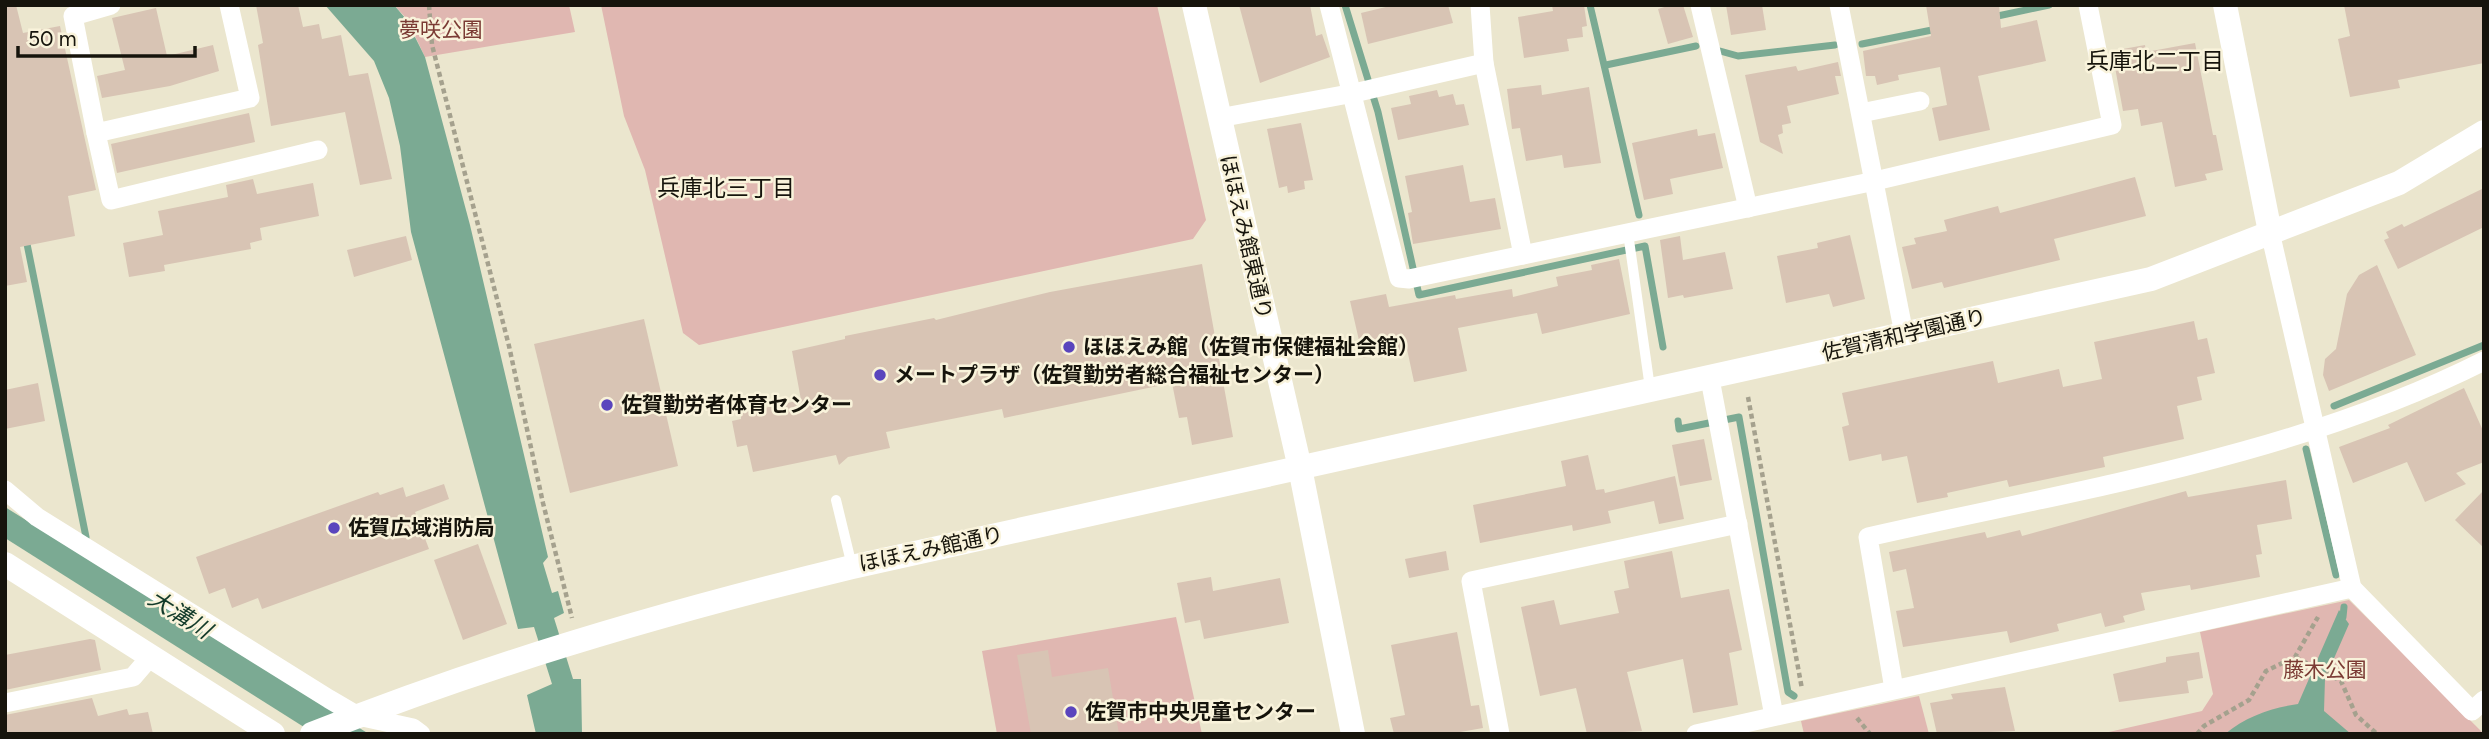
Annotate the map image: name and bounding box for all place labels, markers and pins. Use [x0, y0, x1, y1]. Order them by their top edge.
place label: ほほえみ館（佐賀市保健福祉会館） [1083, 334, 1419, 359]
marker: ほほえみ館（佐賀市保健福祉会館） [1061, 339, 1077, 355]
place label: メートプラザ（佐賀勤労者総合福祉センター） [894, 362, 1335, 387]
marker: メートプラザ（佐賀勤労者総合福祉センター） [872, 367, 888, 383]
place label: 佐賀勤労者体育センター [621, 392, 852, 417]
marker: 佐賀勤労者体育センター [599, 397, 615, 413]
place label: 佐賀広域消防局 [348, 515, 495, 540]
marker: 佐賀広域消防局 [326, 520, 342, 536]
place label: 佐賀市中央児童センター [1085, 699, 1316, 724]
marker: 佐賀市中央児童センター [1063, 704, 1079, 720]

